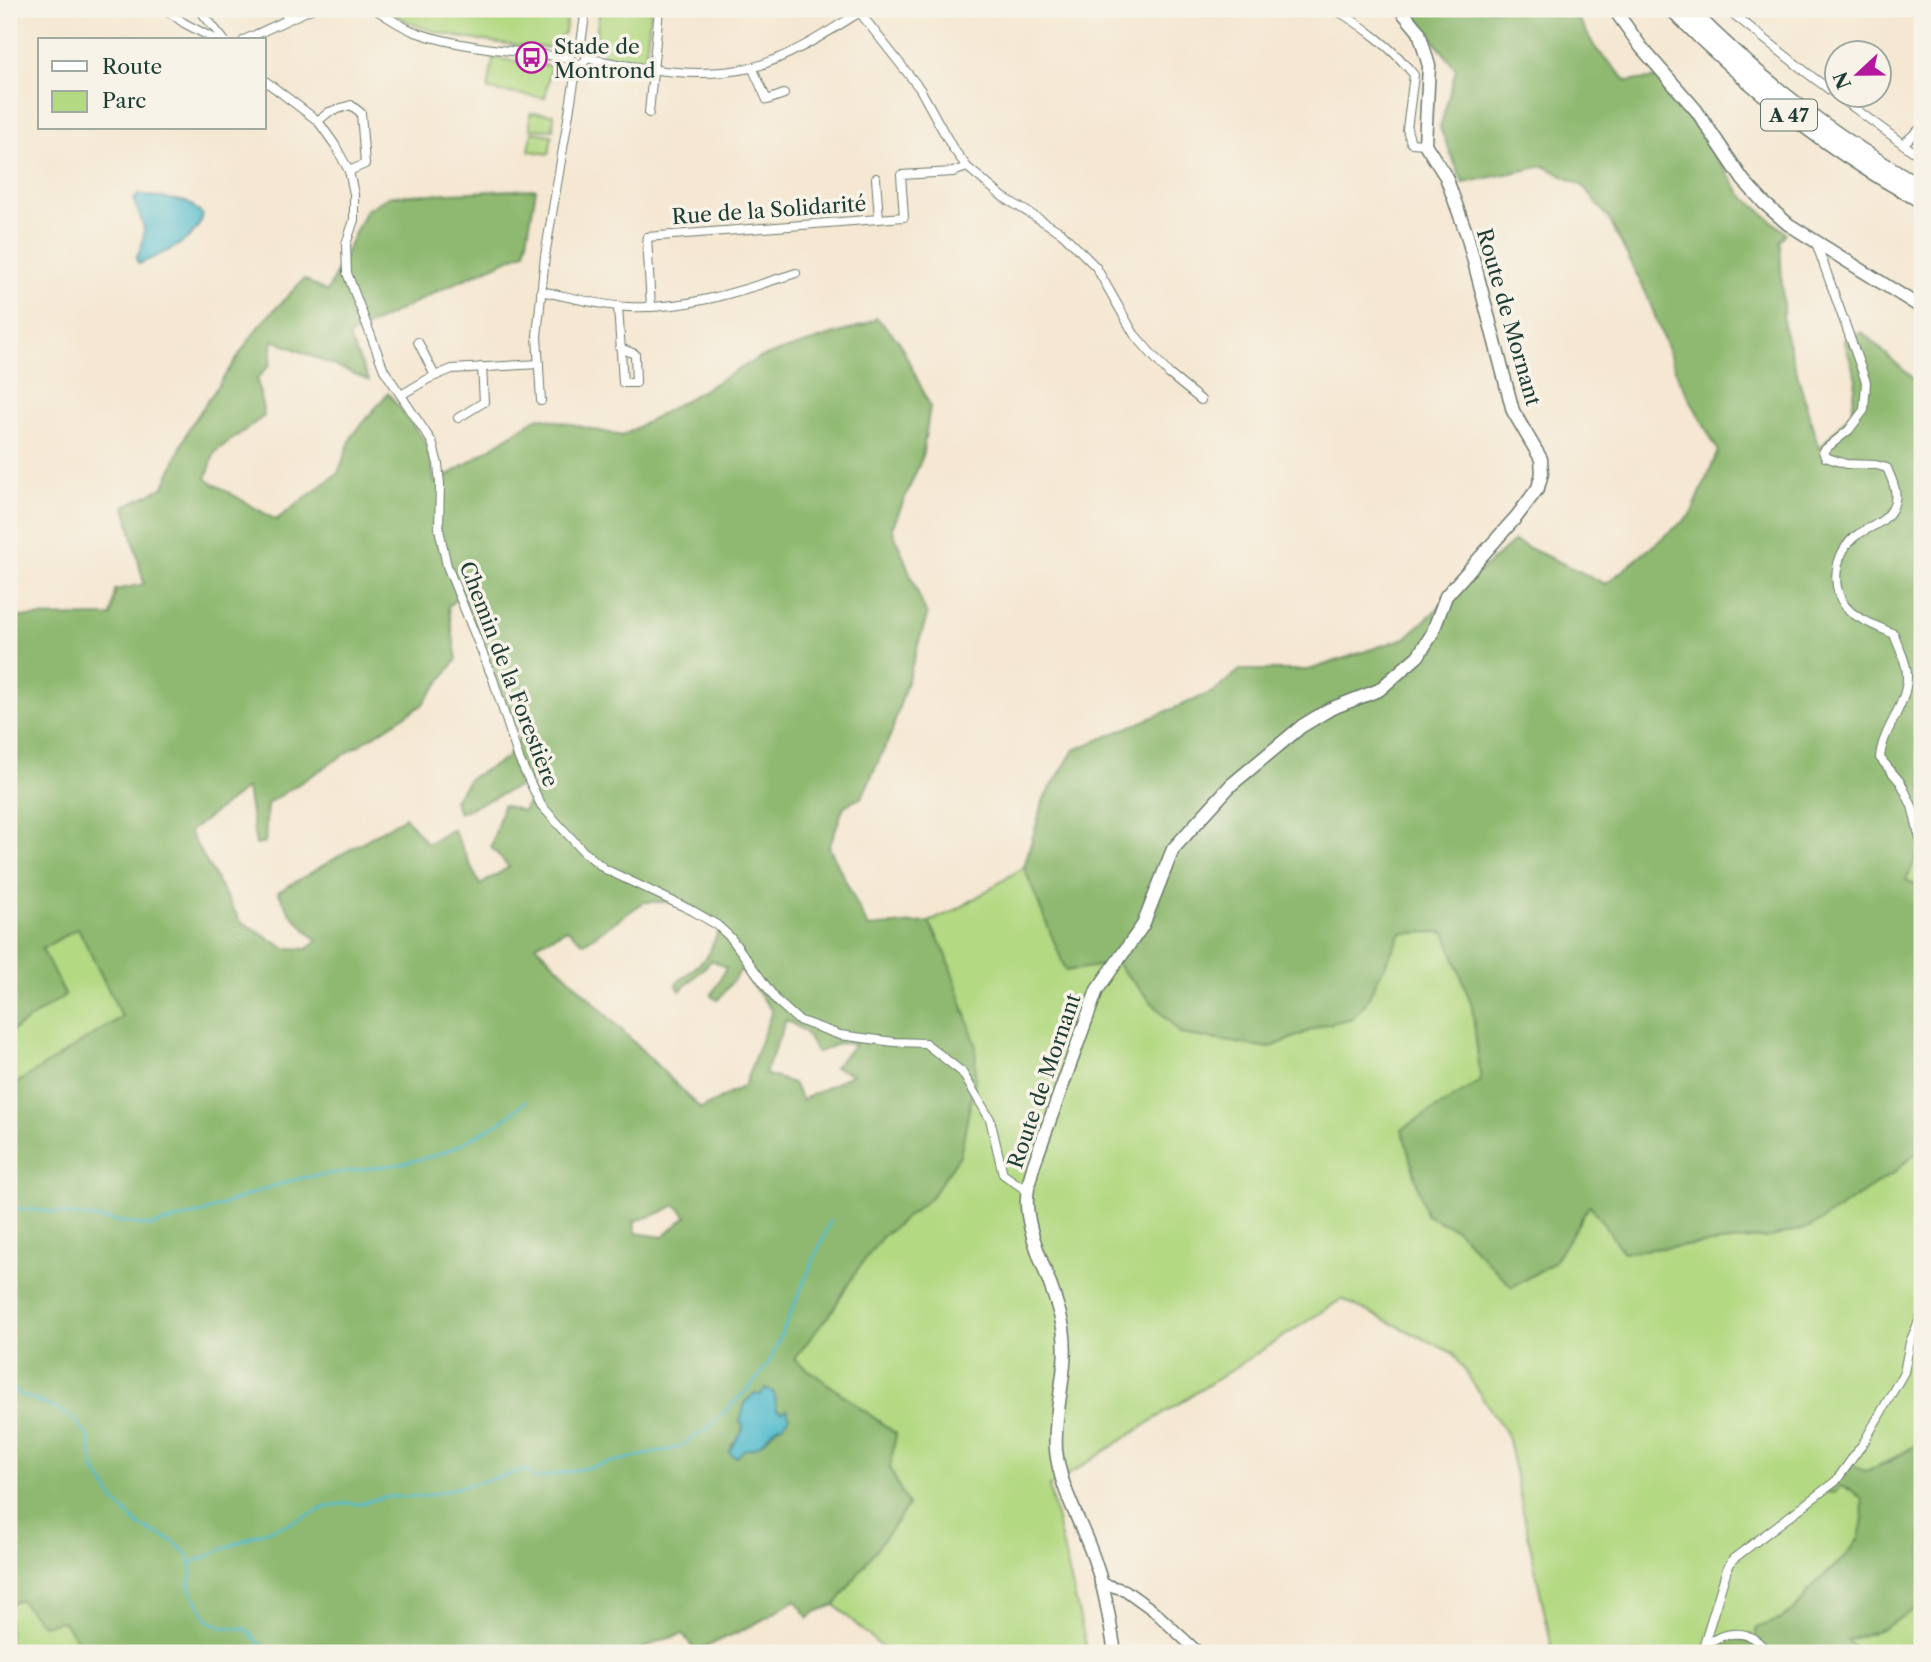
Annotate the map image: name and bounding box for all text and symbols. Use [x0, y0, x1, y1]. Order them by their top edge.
place label: Stade de Montrond [554, 34, 656, 83]
legend [38, 38, 266, 130]
north arrow [1822, 38, 1892, 108]
bus stop icon: Stade de Montrond [514, 41, 548, 75]
text: Route [102, 54, 162, 79]
text: N [1829, 68, 1856, 92]
text: Parc [102, 88, 146, 113]
road number: A 47 [1761, 99, 1817, 130]
street label: Rue de la Solidarité [671, 191, 867, 229]
street label: Route de Mornant [1472, 226, 1546, 409]
street label: Chemin de la Forestière [454, 558, 564, 790]
street label: Route de Mornant [1002, 990, 1086, 1172]

